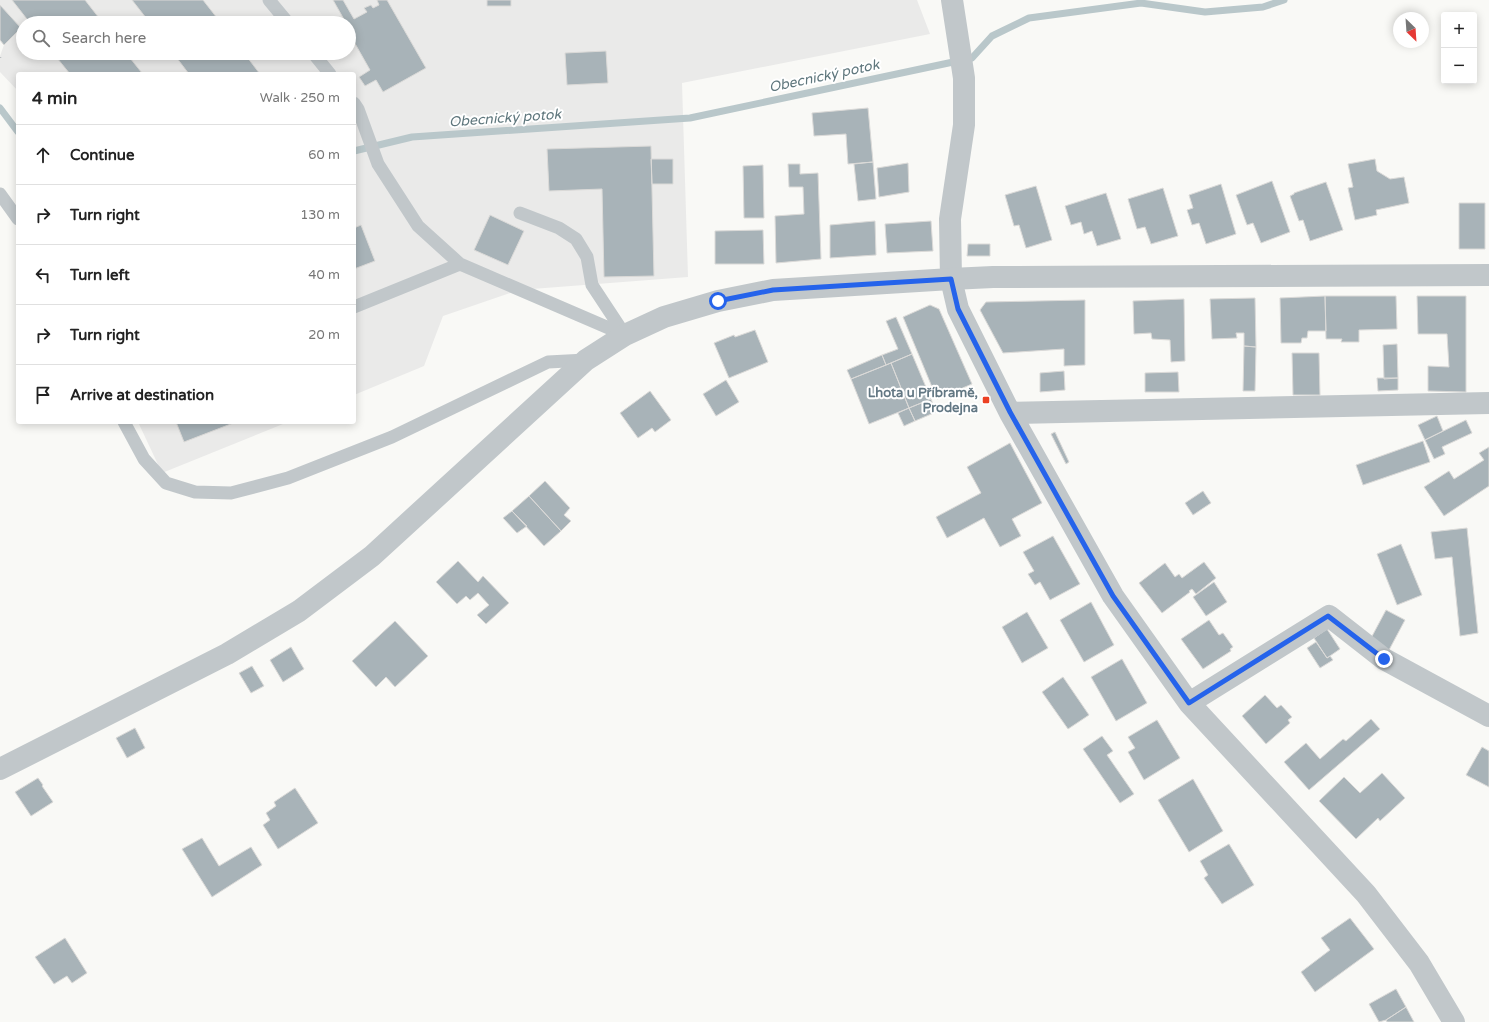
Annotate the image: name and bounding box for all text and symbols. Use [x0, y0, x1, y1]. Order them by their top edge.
north arrow [1393, 12, 1429, 48]
map controls [1441, 12, 1477, 84]
button: + [1441, 12, 1477, 48]
search box [16, 16, 356, 60]
icon: search [30, 27, 52, 49]
text: Search here [62, 29, 146, 47]
button: − [1441, 48, 1477, 84]
water label: Obecnický potok [767, 56, 882, 96]
text: 4 min [32, 88, 77, 109]
text: Walk · 250 m [260, 90, 340, 106]
water label: Obecnický potok [448, 106, 563, 130]
icon: ahead [32, 144, 54, 166]
text: Continue [70, 146, 134, 164]
text: 60 m [308, 147, 340, 163]
icon: right [32, 204, 54, 226]
text: Turn right [70, 206, 140, 224]
text: 130 m [300, 207, 340, 223]
icon: left [32, 264, 54, 286]
text: Turn left [70, 266, 130, 284]
text: 40 m [308, 267, 340, 283]
route start [709, 292, 727, 310]
icon: right [32, 324, 54, 346]
text: Turn right [70, 326, 140, 344]
text: 20 m [308, 327, 340, 343]
icon: arrive [32, 384, 54, 406]
place label: Lhota u Příbramě, Prodejna [868, 385, 978, 416]
text: Arrive at destination [70, 386, 214, 404]
marker: Lhota u Příbramě, Prodejna [981, 395, 991, 405]
route end [1375, 650, 1393, 668]

